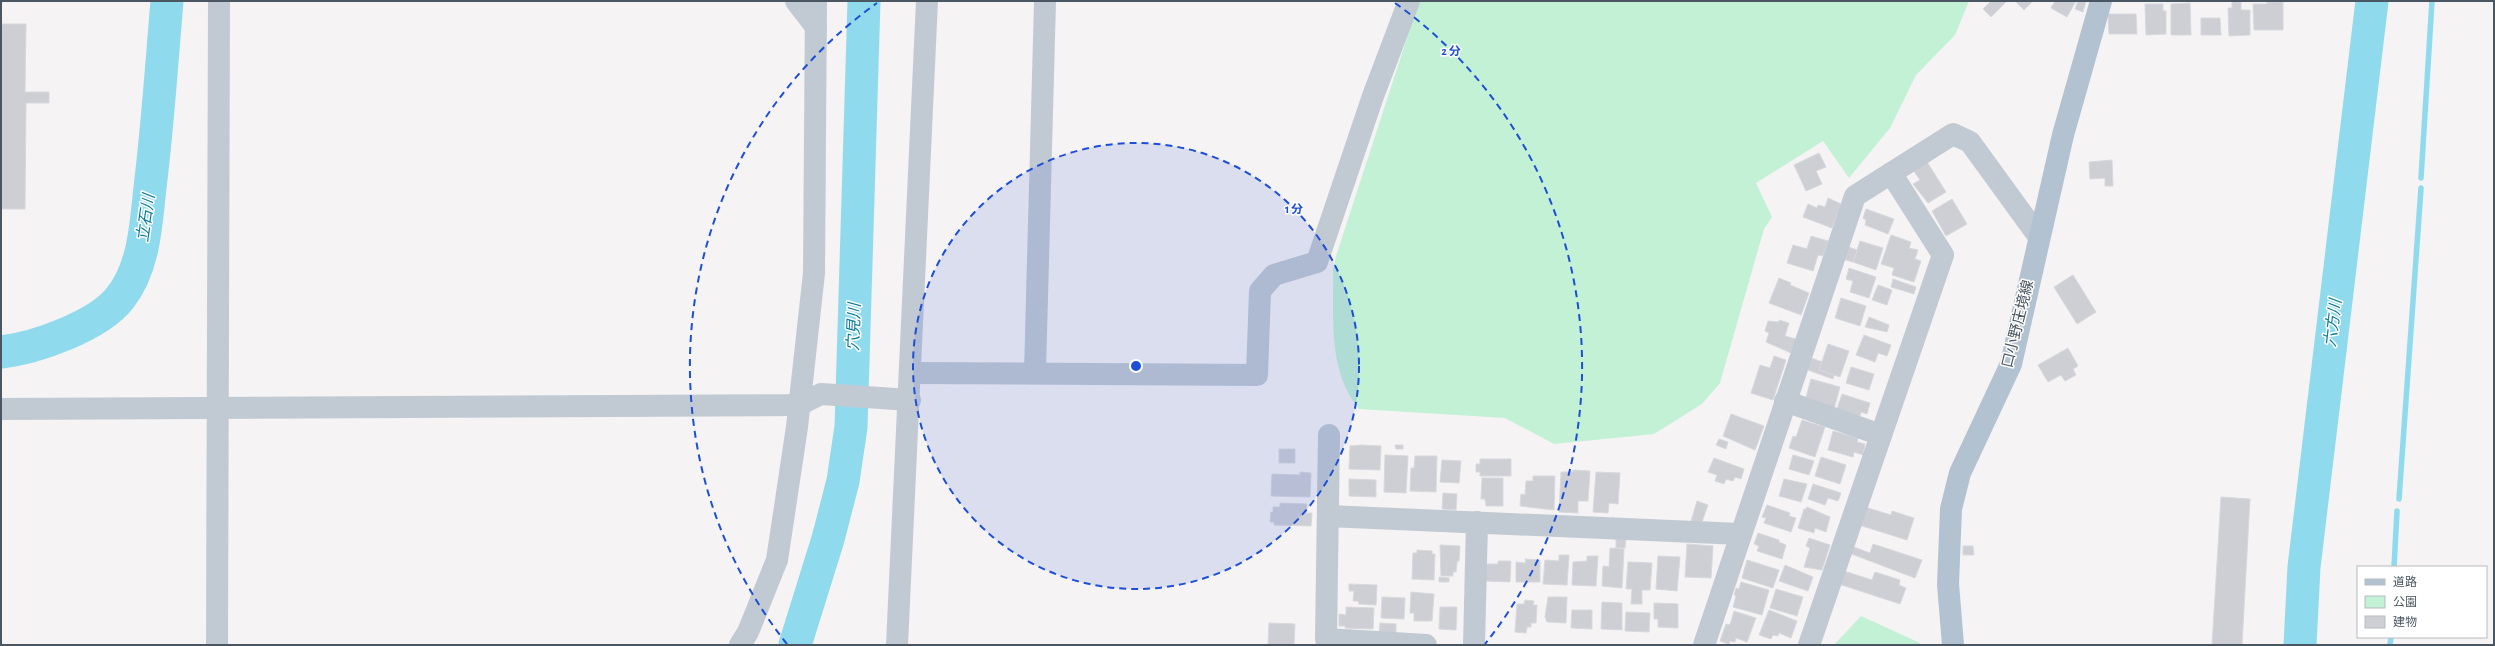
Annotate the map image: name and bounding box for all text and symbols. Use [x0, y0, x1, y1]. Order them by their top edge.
text: 2 分 [1441, 45, 1461, 57]
water label: 立石川 [134, 191, 158, 243]
text: 1 分 [1285, 203, 1303, 215]
street label: 口小野庄境線 [1999, 278, 2036, 369]
water label: 六方川 [2321, 296, 2344, 348]
water label: 穴見川 [844, 301, 863, 351]
centre of rings [1129, 359, 1143, 373]
legend [2357, 566, 2487, 638]
text: 道路 [2393, 575, 2417, 588]
text: 公園 [2393, 596, 2417, 608]
text: 建物 [2393, 615, 2417, 628]

